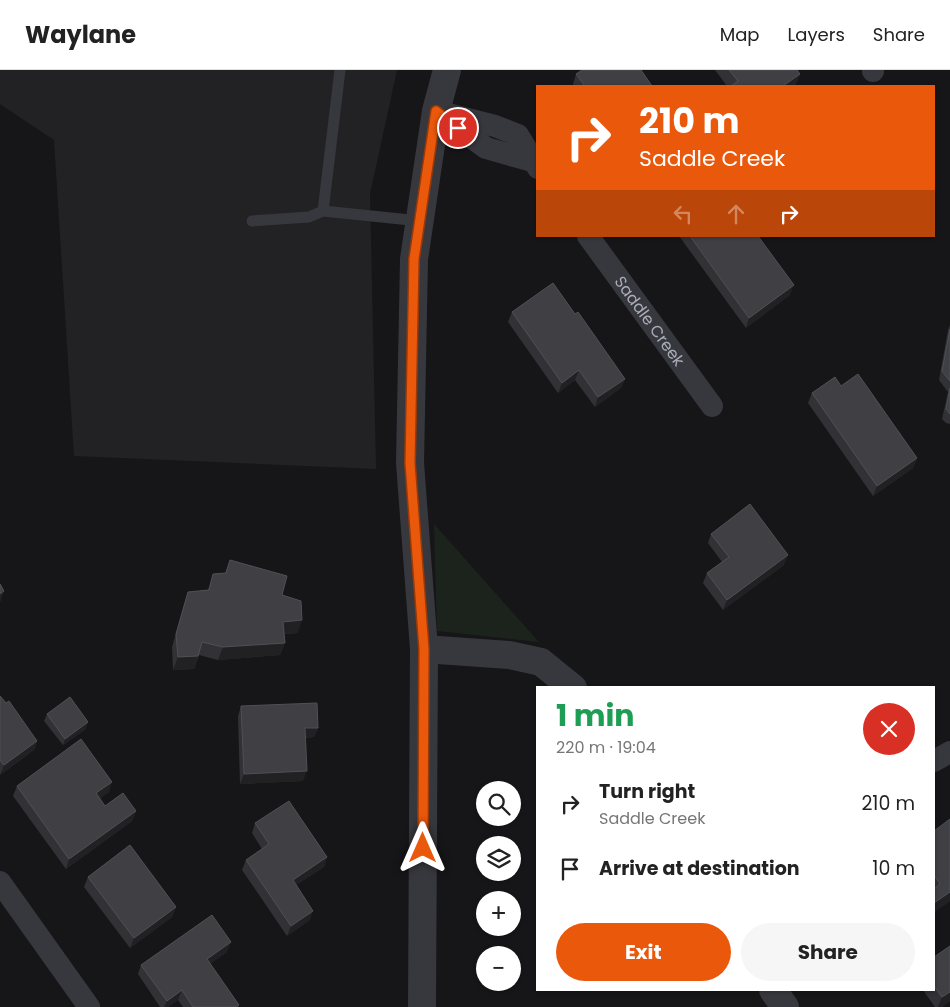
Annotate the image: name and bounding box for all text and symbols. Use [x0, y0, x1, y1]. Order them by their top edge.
text: Waylane [25, 18, 136, 51]
text: Map [720, 22, 760, 47]
text: Layers [788, 22, 845, 47]
text: Share [873, 22, 925, 47]
text: 210 m [639, 96, 739, 145]
icon: right [556, 105, 621, 170]
pin [437, 107, 479, 149]
icon: arrive [444, 114, 472, 142]
text: Saddle Creek [639, 143, 785, 174]
icon: left [669, 200, 697, 228]
icon: ahead [722, 200, 750, 228]
icon: right [775, 200, 803, 228]
street label: Saddle Creek [609, 271, 691, 372]
text: 1 min [556, 694, 634, 737]
button: close [863, 703, 915, 755]
text: 220 m · 19:04 [556, 736, 656, 759]
text: Turn right [599, 778, 695, 805]
map controls [476, 781, 521, 991]
button: search [476, 781, 521, 826]
icon: right [556, 790, 584, 818]
text: 210 m [861, 790, 915, 817]
text: Saddle Creek [599, 807, 705, 830]
position arrow [396, 821, 448, 873]
button: layers [476, 836, 521, 881]
icon: arrive [556, 855, 584, 883]
text: Arrive at destination [599, 855, 800, 882]
text: 10 m [872, 855, 915, 882]
button: + [476, 891, 521, 936]
button: Exit [556, 923, 731, 981]
button: Share [741, 923, 915, 981]
button: − [476, 946, 521, 991]

